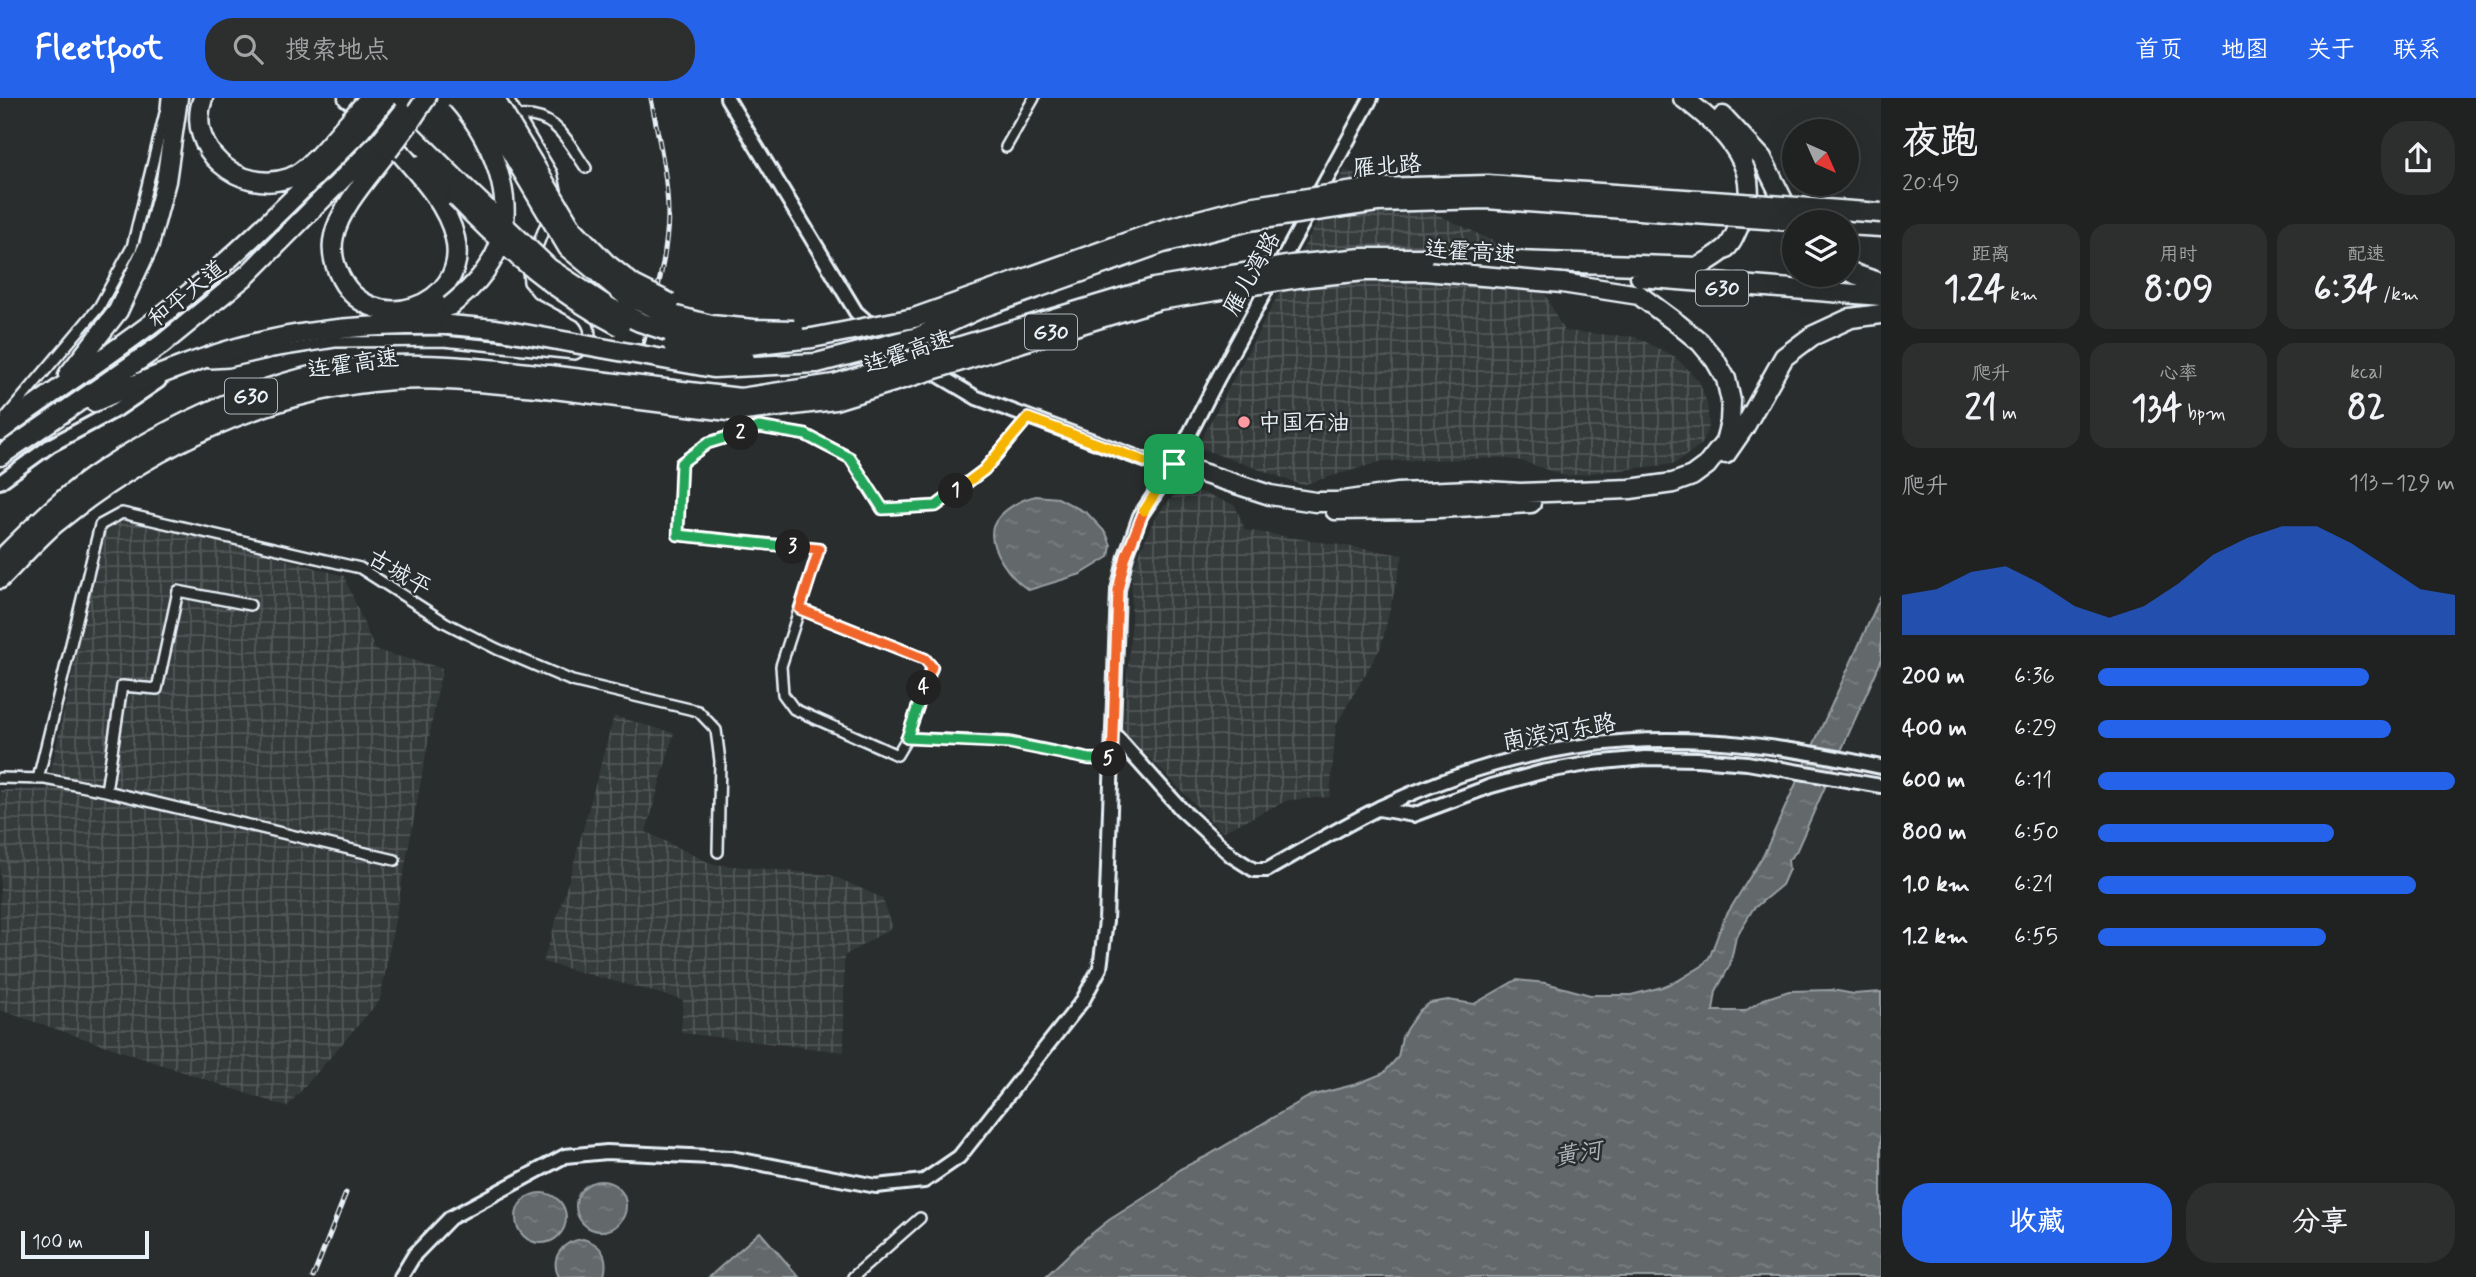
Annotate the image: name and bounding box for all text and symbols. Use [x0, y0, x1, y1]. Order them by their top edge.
search box [205, 18, 695, 81]
text: Fleetfoot [35, 27, 163, 71]
icon: search [229, 30, 267, 68]
text: 搜索地点 [285, 34, 389, 68]
text: 首页 [2135, 35, 2183, 66]
text: 地图 [2221, 35, 2269, 66]
text: 关于 [2307, 35, 2355, 66]
text: 联系 [2393, 35, 2441, 66]
text: 夜跑 [1902, 118, 1978, 167]
north arrow [1782, 119, 1858, 196]
map controls [1782, 119, 1859, 287]
button: share [2381, 121, 2455, 195]
street label: 雁北路 [1352, 150, 1423, 184]
text: 20:49 [1902, 169, 1960, 199]
button: layers [1782, 210, 1859, 287]
street label: 雁儿湾路 [1217, 226, 1288, 321]
street label: 连霍高速 [1424, 235, 1518, 271]
text: 距离 [1972, 242, 2010, 267]
text: 用时 [2159, 242, 2198, 267]
text: 配速 [2347, 242, 2385, 267]
street label: 和平大道 [142, 254, 232, 335]
text: 1.24 [1944, 267, 2005, 313]
text: 8:09 [2144, 267, 2213, 313]
text: 6:34 [2313, 267, 2378, 313]
road number: G30 [1696, 270, 1748, 306]
text: km [2005, 282, 2038, 307]
text: /km [2378, 282, 2419, 307]
road number: G30 [1025, 314, 1077, 350]
street label: 连霍高速 [860, 324, 957, 381]
street label: 连霍高速 [306, 344, 401, 386]
text: kcal [2350, 360, 2382, 385]
text: 爬升 [1972, 361, 2010, 386]
text: 心率 [2159, 361, 2198, 386]
road number: G30 [225, 378, 277, 414]
text: 82 [2347, 385, 2385, 431]
text: 21 [1965, 386, 1997, 432]
text: 134 [2131, 386, 2182, 432]
text: m [1997, 401, 2017, 426]
text: bpm [2182, 401, 2226, 426]
place label: 中国石油 [1258, 409, 1350, 439]
marker: 中国石油 [1236, 414, 1252, 430]
pin: 2 [724, 416, 758, 450]
text: 2 [736, 420, 745, 445]
pin [1144, 434, 1204, 494]
icon: arrive [1155, 445, 1193, 483]
text: 113–129 m [2349, 469, 2455, 499]
text: 爬升 [1902, 472, 1948, 502]
pin: 1 [939, 474, 974, 508]
text: 1 [951, 478, 960, 503]
pin: 3 [776, 530, 810, 564]
text: 3 [788, 534, 797, 559]
street label: 古城平 [362, 543, 436, 604]
text: 200 m [1902, 662, 1965, 692]
text: 6:36 [2014, 662, 2055, 692]
pin: 4 [906, 670, 942, 706]
text: 4 [918, 675, 929, 700]
street label: 南滨河东路 [1500, 708, 1619, 758]
text: 400 m [1902, 714, 1967, 744]
text: 6:29 [2014, 714, 2057, 744]
pin: 5 [1092, 742, 1126, 776]
text: 5 [1103, 746, 1114, 771]
text: 600 m [1902, 766, 1965, 796]
text: 6:11 [2014, 766, 2052, 796]
text: 800 m [1902, 818, 1966, 848]
text: 6:50 [2014, 818, 2059, 848]
text: 1.0 km [1902, 870, 1970, 900]
text: 6:21 [2014, 870, 2053, 900]
text: 1.2 km [1902, 922, 1968, 952]
text: 6:55 [2014, 922, 2058, 952]
water label: 黄河 [1552, 1135, 1608, 1174]
button: 收藏 [1902, 1183, 2172, 1263]
button: 分享 [2186, 1183, 2455, 1263]
scale bar [21, 1228, 149, 1260]
text: 100 m [32, 1230, 83, 1255]

